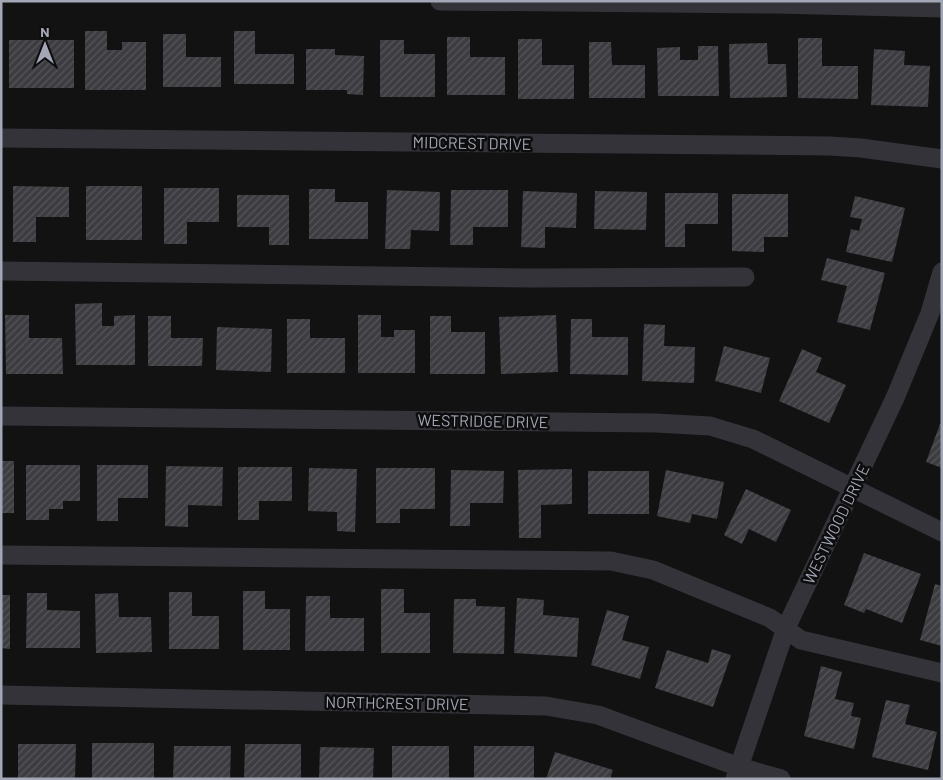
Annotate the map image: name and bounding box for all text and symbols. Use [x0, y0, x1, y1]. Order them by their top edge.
north arrow [20, 20, 70, 70]
text: N [40, 23, 50, 40]
street label: MIDCREST DRIVE [413, 132, 531, 153]
street label: WESTRIDGE DRIVE [417, 410, 549, 431]
street label: WESTWOOD DRIVE [798, 461, 873, 587]
street label: NORTHCREST DRIVE [325, 692, 469, 713]

